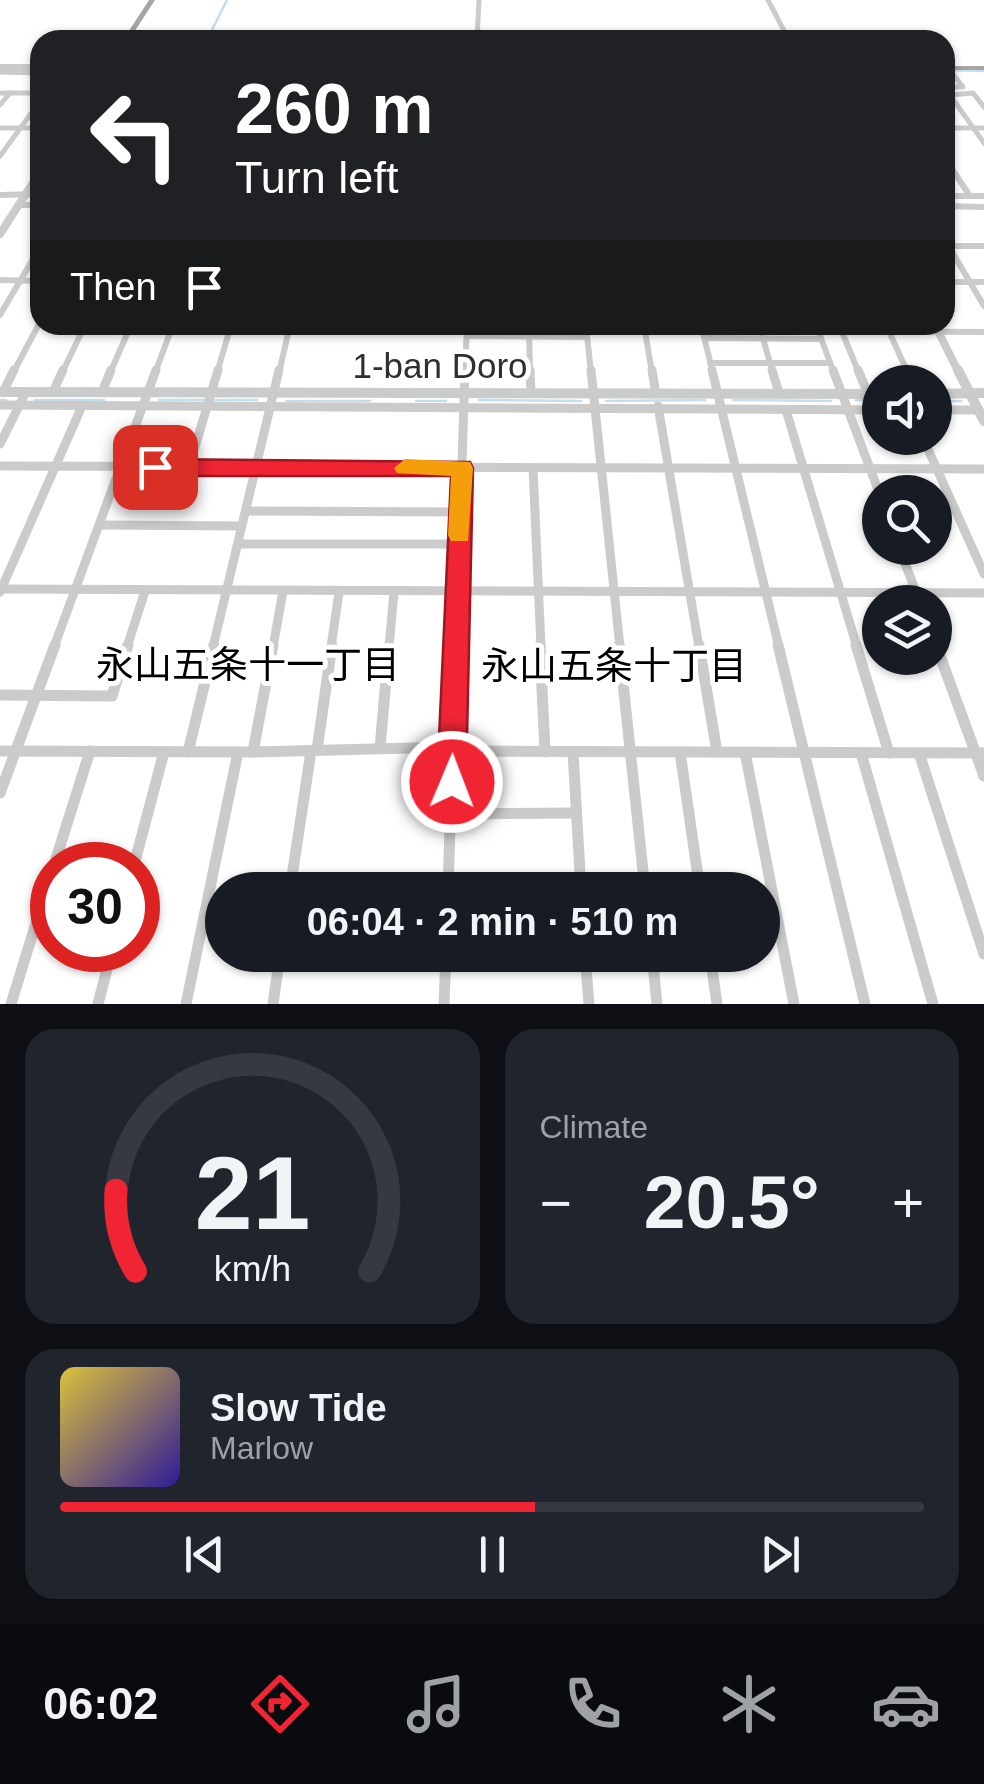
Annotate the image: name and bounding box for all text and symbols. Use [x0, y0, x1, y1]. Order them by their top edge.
icon: left [70, 70, 200, 200]
text: 260 m [235, 70, 433, 148]
text: Turn left [235, 152, 398, 203]
icon: arrive [177, 260, 232, 315]
text: Then [70, 266, 157, 308]
street label: 1-ban Doro [352, 346, 528, 385]
map controls [862, 365, 952, 675]
button: sound [862, 365, 952, 455]
pin [113, 425, 198, 510]
icon: arrive [128, 440, 183, 495]
button: search [862, 475, 952, 565]
button: layers [862, 585, 952, 675]
district label: 永山五条十一丁目 [96, 644, 400, 686]
district label: 永山五条十丁目 [481, 645, 747, 687]
position arrow [400, 730, 504, 834]
speed limit sign: 30 [30, 842, 160, 972]
text: 06:04 · 2 min · 510 m [307, 901, 678, 943]
text: Climate [540, 1109, 648, 1145]
text: 21 [194, 1135, 310, 1251]
text: 20.5° [644, 1160, 820, 1244]
text: − [540, 1172, 572, 1234]
text: + [892, 1172, 924, 1234]
text: km/h [214, 1249, 291, 1289]
text: Slow Tide [210, 1387, 387, 1429]
text: Marlow [210, 1430, 313, 1466]
icon: previous [177, 1527, 232, 1582]
icon: pause [465, 1527, 520, 1582]
icon: next [753, 1527, 808, 1582]
icon: directions [245, 1669, 315, 1739]
icon: music [401, 1669, 471, 1739]
icon: phone [558, 1669, 628, 1739]
icon: climate [714, 1669, 784, 1739]
icon: car [871, 1669, 941, 1739]
text: 06:02 [43, 1678, 158, 1729]

